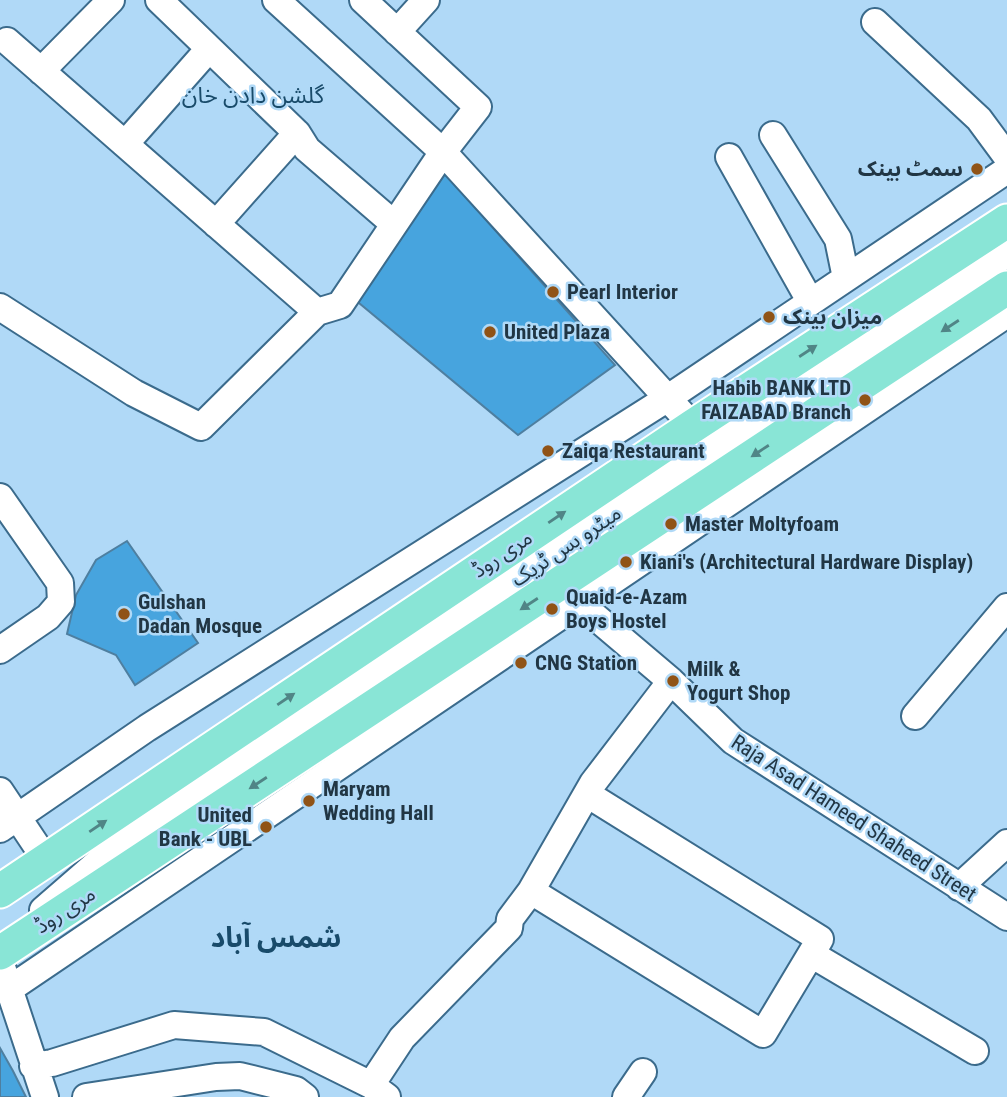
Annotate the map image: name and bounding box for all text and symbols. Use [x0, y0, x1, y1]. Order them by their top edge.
district label: گلشن دادن خان [182, 82, 325, 109]
place label: سمٹ بینک [858, 157, 963, 181]
marker: سمٹ بینک [969, 161, 985, 177]
place label: Pearl Interior [567, 280, 678, 304]
marker: Pearl Interior [545, 284, 561, 300]
place label: میزان بینک [783, 305, 882, 329]
marker: میزان بینک [761, 309, 777, 325]
one-way arrow [941, 319, 959, 333]
place label: United Plaza [504, 320, 610, 344]
marker: United Plaza [482, 324, 498, 340]
one-way arrow [798, 345, 817, 358]
place label: Habib BANK LTD FAIZABAD Branch [701, 376, 851, 424]
marker: Habib BANK LTD FAIZABAD Branch [857, 392, 873, 408]
place label: Zaiqa Restaurant [562, 439, 705, 463]
marker: Zaiqa Restaurant [540, 443, 556, 459]
one-way arrow [751, 445, 770, 458]
street label: میٹرو بس ٹریک [507, 501, 625, 591]
one-way arrow [547, 511, 566, 524]
place label: Master Moltyfoam [685, 512, 839, 536]
marker: Master Moltyfoam [663, 516, 679, 532]
street label: مری روڈ [467, 525, 537, 583]
place label: Kiani's (Architectural Hardware Display) [640, 550, 973, 574]
marker: Kiani's (Architectural Hardware Display) [618, 554, 634, 570]
place label: Quaid-e-Azam Boys Hostel [566, 585, 687, 633]
place label: Gulshan Dadan Mosque [138, 590, 262, 638]
one-way arrow [520, 597, 539, 610]
marker: Quaid-e-Azam Boys Hostel [544, 601, 560, 617]
marker: Gulshan Dadan Mosque [116, 606, 132, 622]
place label: CNG Station [535, 651, 637, 675]
marker: CNG Station [513, 655, 529, 671]
place label: Milk & Yogurt Shop [687, 657, 790, 705]
marker: Milk & Yogurt Shop [665, 673, 681, 689]
one-way arrow [277, 692, 295, 706]
street label: Raja Asad Hameed Shaheed Street [727, 730, 981, 906]
one-way arrow [249, 776, 267, 790]
place label: Maryam Wedding Hall [323, 777, 434, 825]
marker: Maryam Wedding Hall [301, 793, 317, 809]
place label: United Bank - UBL [159, 803, 252, 851]
marker: United Bank - UBL [258, 819, 274, 835]
one-way arrow [88, 820, 107, 833]
street label: مری روڈ [30, 882, 100, 938]
district label: شمس آباد [211, 921, 341, 954]

